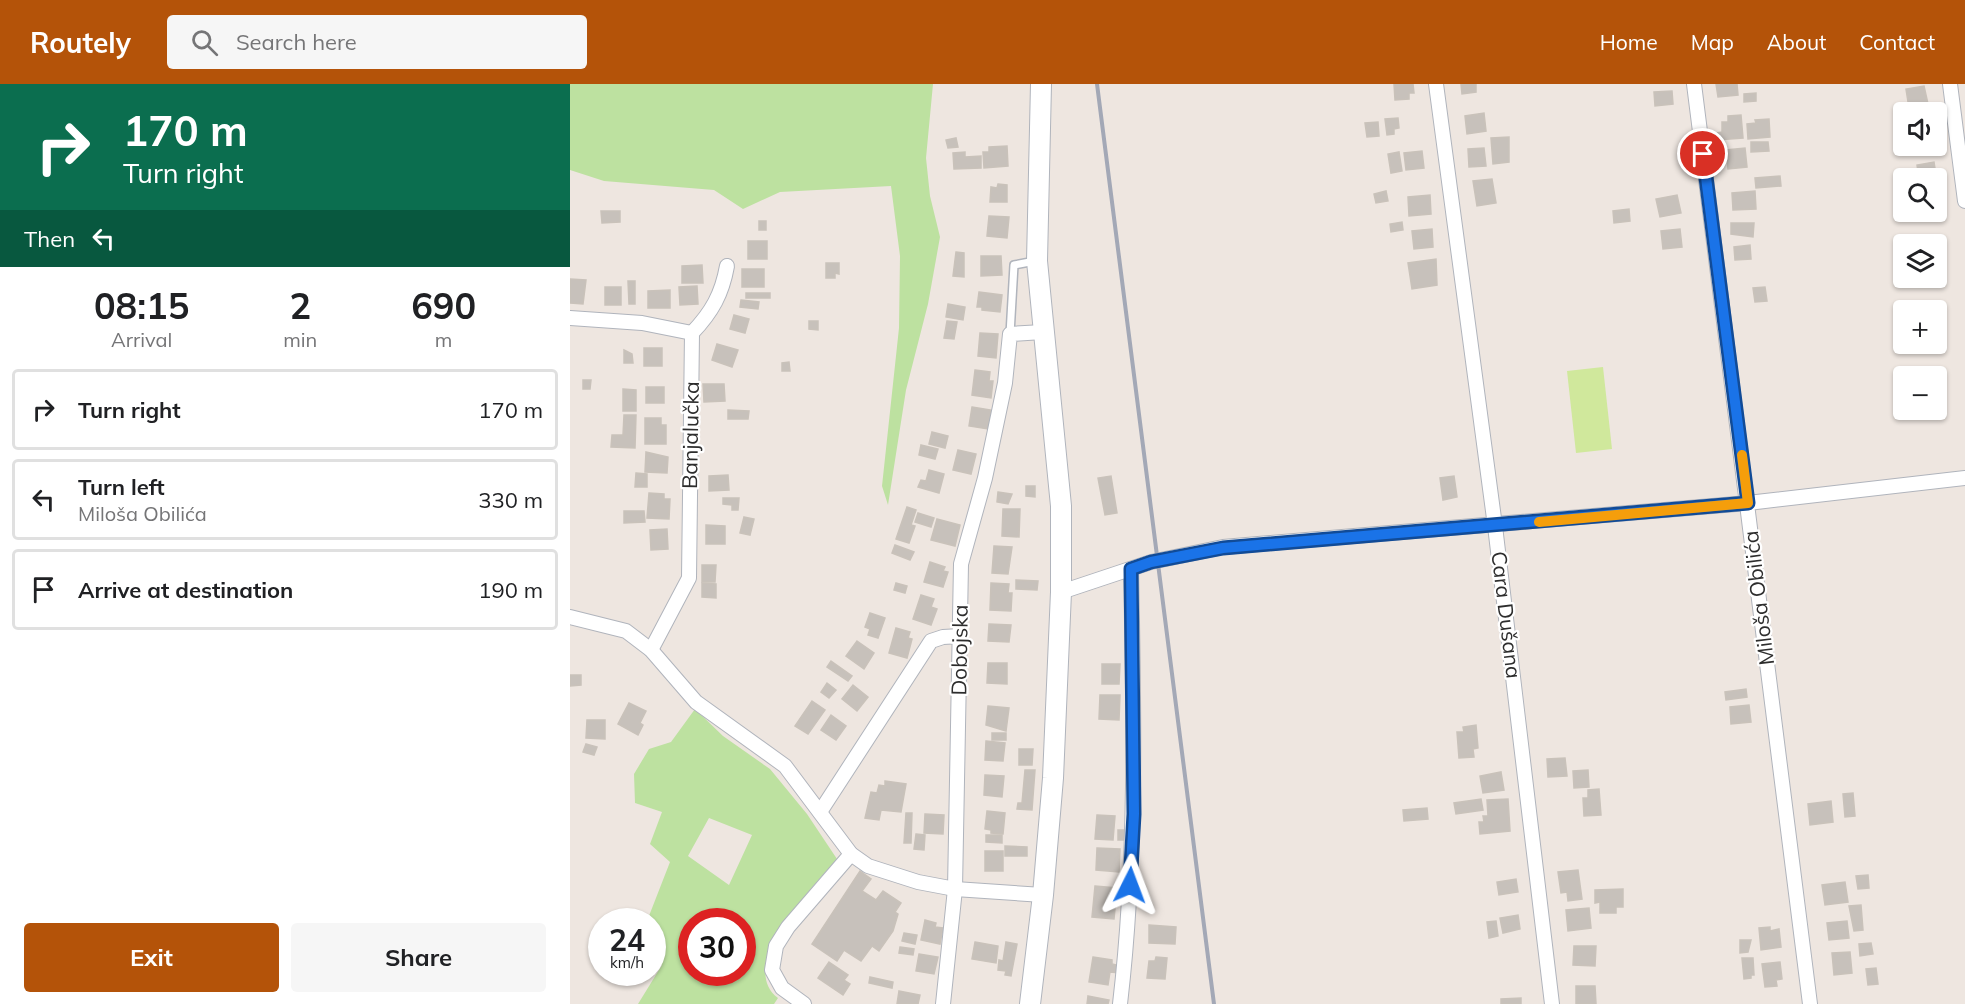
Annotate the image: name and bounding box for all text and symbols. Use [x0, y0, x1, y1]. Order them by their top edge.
search box [167, 15, 587, 69]
text: Routely [30, 25, 131, 60]
icon: search [188, 26, 221, 59]
text: Search here [236, 28, 357, 56]
text: Home [1600, 29, 1658, 55]
text: Map [1691, 29, 1734, 55]
text: About [1767, 29, 1826, 55]
text: Contact [1859, 29, 1935, 55]
map controls [1893, 102, 1947, 420]
button: sound [1893, 102, 1947, 156]
text: 170 m [123, 104, 248, 157]
icon: right [24, 108, 102, 186]
pin [1677, 128, 1728, 179]
icon: arrive [1686, 137, 1719, 170]
text: Turn right [123, 156, 243, 190]
button: search [1893, 168, 1947, 222]
icon: left [87, 222, 120, 255]
text: Then [24, 225, 75, 253]
button: layers [1893, 234, 1947, 288]
text: 08:15 [94, 283, 189, 328]
text: 2 [289, 283, 311, 328]
text: 690 [411, 283, 476, 328]
button: + [1893, 300, 1947, 354]
text: Arrival [111, 327, 172, 352]
text: min [283, 327, 317, 352]
text: m [435, 327, 452, 352]
button: − [1893, 366, 1947, 420]
street label: Banjalučka [676, 381, 704, 489]
icon: right [27, 393, 60, 426]
text: Turn right [78, 396, 181, 424]
text: 170 m [478, 396, 543, 424]
text: Turn left [78, 473, 165, 501]
icon: left [27, 483, 60, 516]
text: 330 m [478, 486, 543, 514]
text: Miloša Obilića [78, 501, 207, 526]
street label: Miloša Obilića [1737, 529, 1779, 667]
street label: Cara Dušana [1486, 550, 1528, 680]
icon: arrive [27, 573, 60, 606]
text: Arrive at destination [78, 576, 293, 604]
text: 190 m [478, 576, 543, 604]
street label: Dobojska [945, 604, 973, 696]
position arrow [1098, 853, 1162, 917]
speed limit sign: 30 [678, 908, 756, 986]
text: 24 [609, 921, 645, 959]
button: Exit [24, 923, 279, 992]
button: Share [291, 923, 546, 992]
text: km/h [610, 953, 644, 972]

